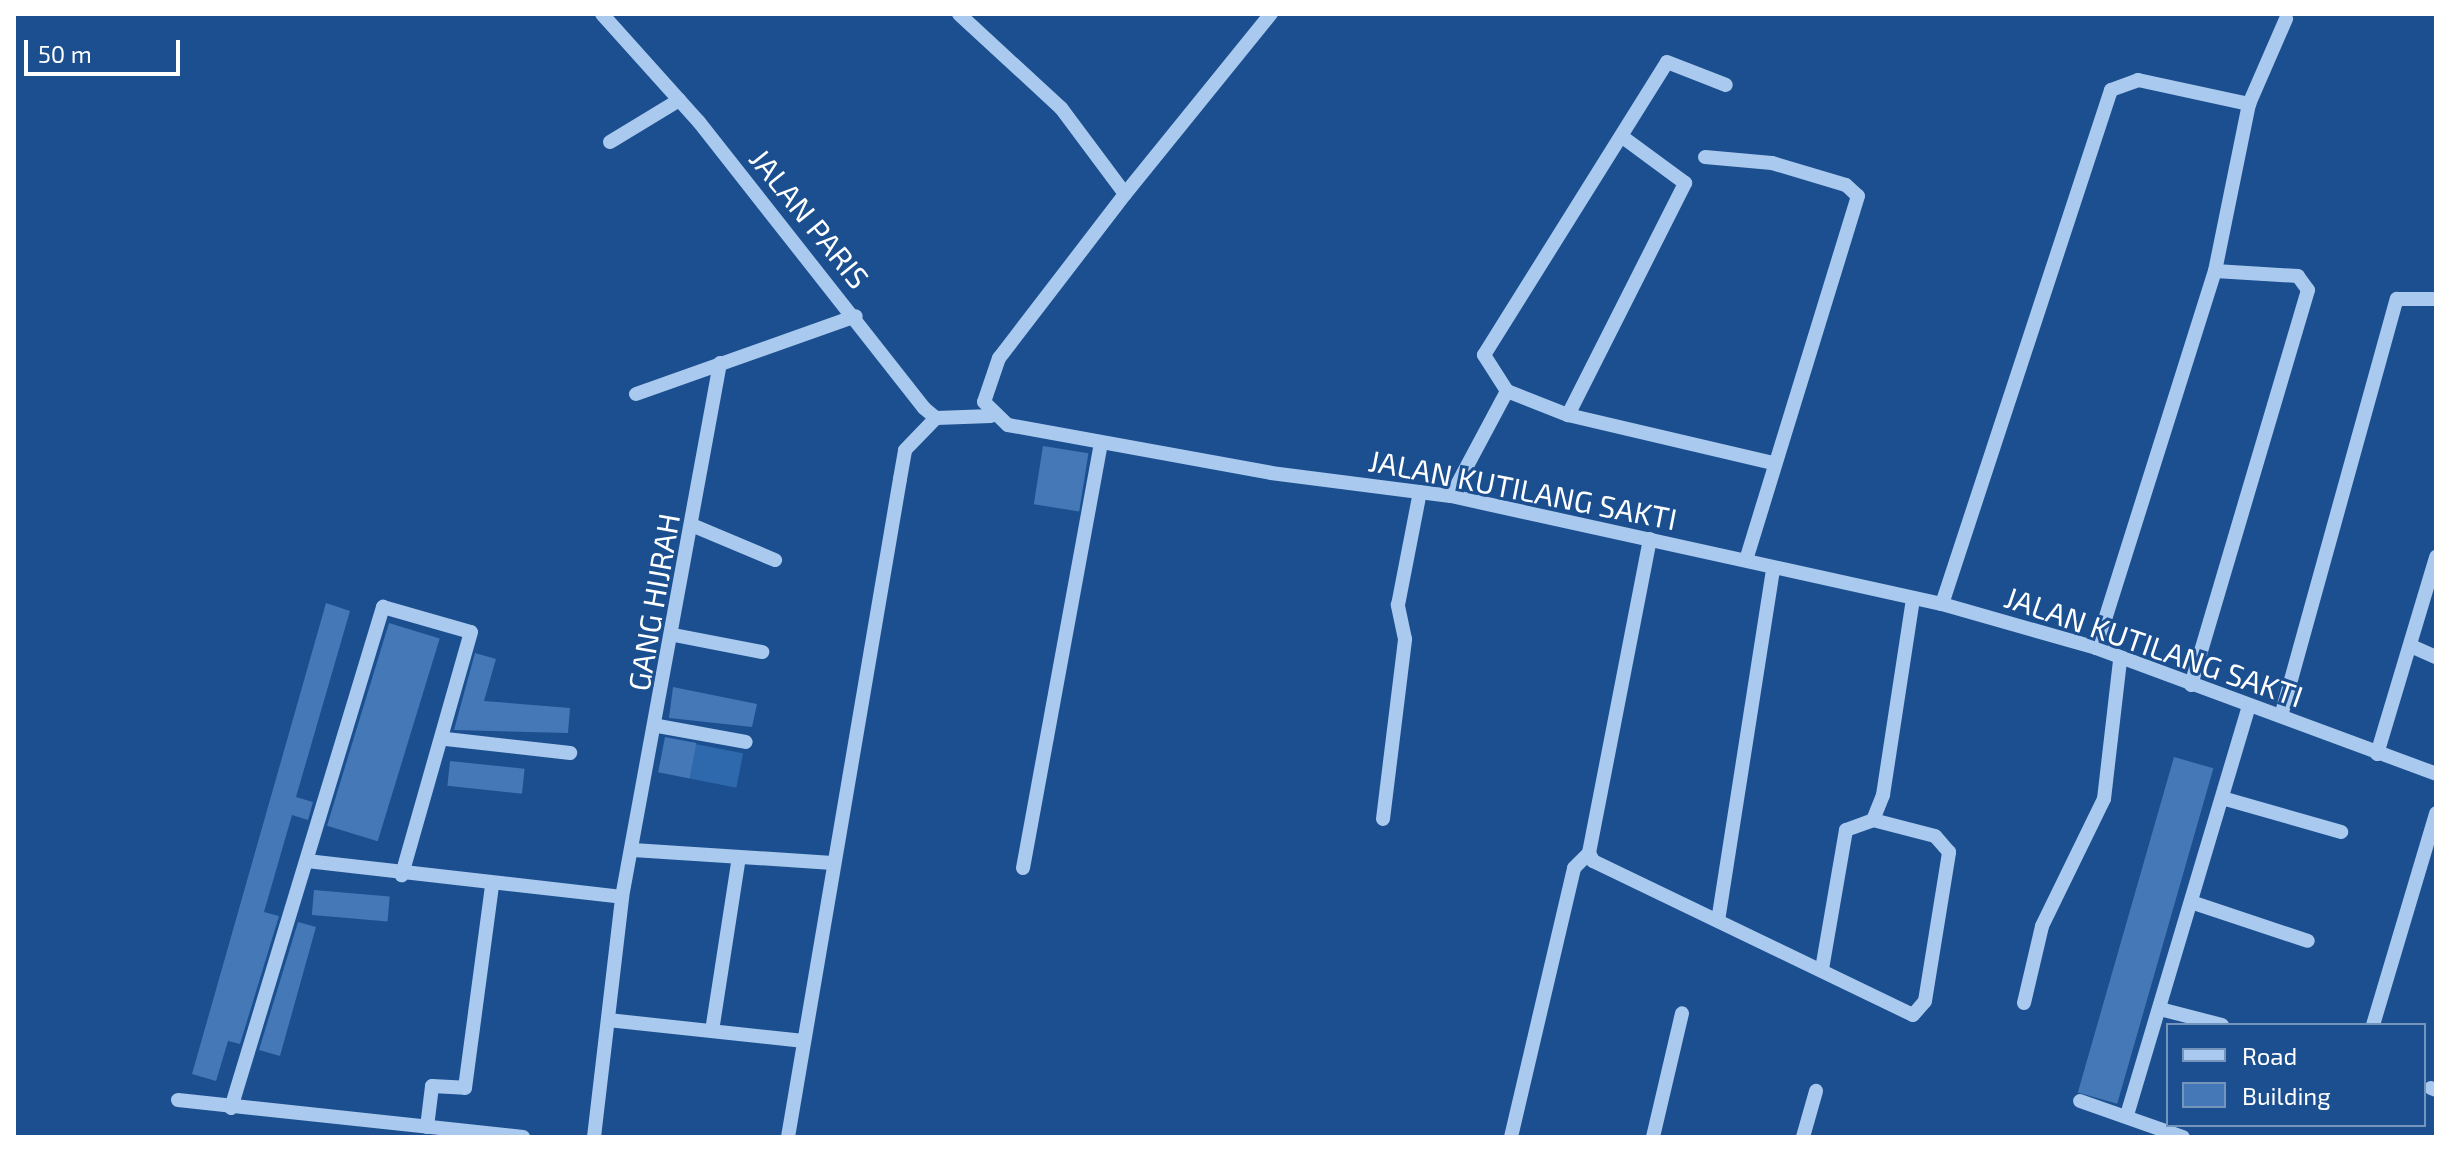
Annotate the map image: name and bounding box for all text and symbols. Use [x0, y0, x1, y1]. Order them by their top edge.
scale bar [28, 24, 184, 74]
text: 50 m [38, 39, 92, 68]
street label: JALAN PARIS [743, 141, 877, 295]
street label: JALAN KUTILANG SAKTI [1366, 441, 1680, 537]
street label: GANG HIJRAH [620, 510, 686, 694]
street label: JALAN KUTILANG SAKTI [2000, 578, 2308, 714]
legend [2166, 1023, 2426, 1127]
text: Road [2242, 1041, 2297, 1070]
text: Building [2242, 1081, 2331, 1110]

